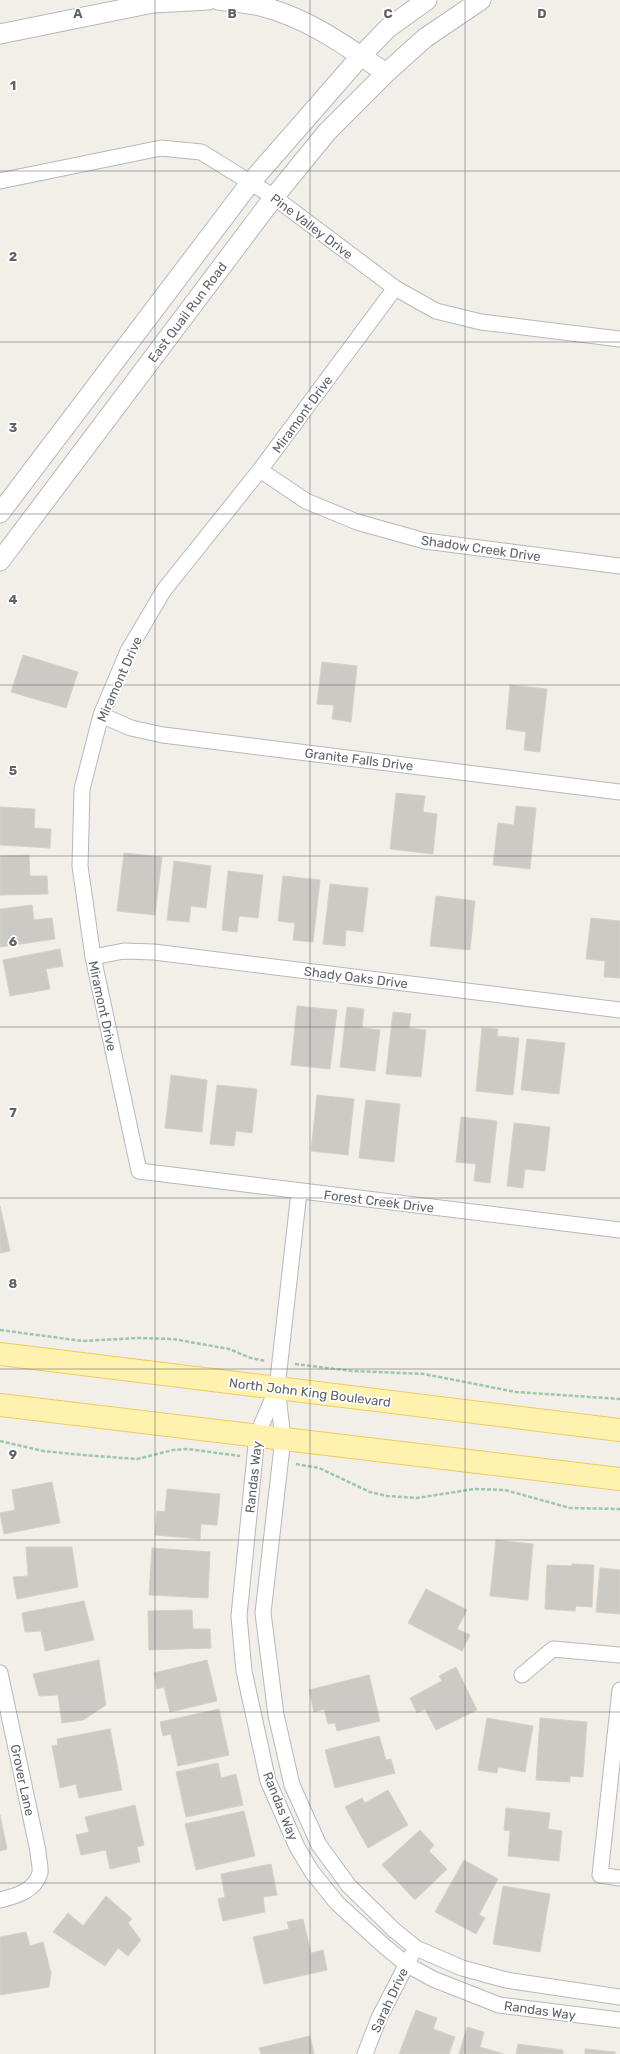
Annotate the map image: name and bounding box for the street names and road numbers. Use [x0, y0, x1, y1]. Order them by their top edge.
street label: Pine Valley Drive [268, 191, 356, 262]
street label: East Quail Run Road [145, 259, 230, 365]
street label: Miramont Drive [269, 373, 335, 456]
street label: Shadow Creek Drive [420, 533, 542, 564]
street label: Miramont Drive [94, 634, 145, 724]
street label: Granite Falls Drive [304, 745, 414, 774]
street label: Miramont Drive [86, 960, 119, 1053]
street label: Shady Oaks Drive [303, 964, 409, 991]
street label: Forest Creek Drive [323, 1187, 435, 1216]
street label: North John King Boulevard [228, 1375, 392, 1411]
street label: Randas Way [242, 1440, 265, 1514]
street label: Grover Lane [8, 1743, 37, 1817]
street label: Randas Way [260, 1770, 301, 1843]
street label: Sarah Drive [368, 1965, 411, 2035]
street label: Randas Way [503, 1998, 577, 2023]

